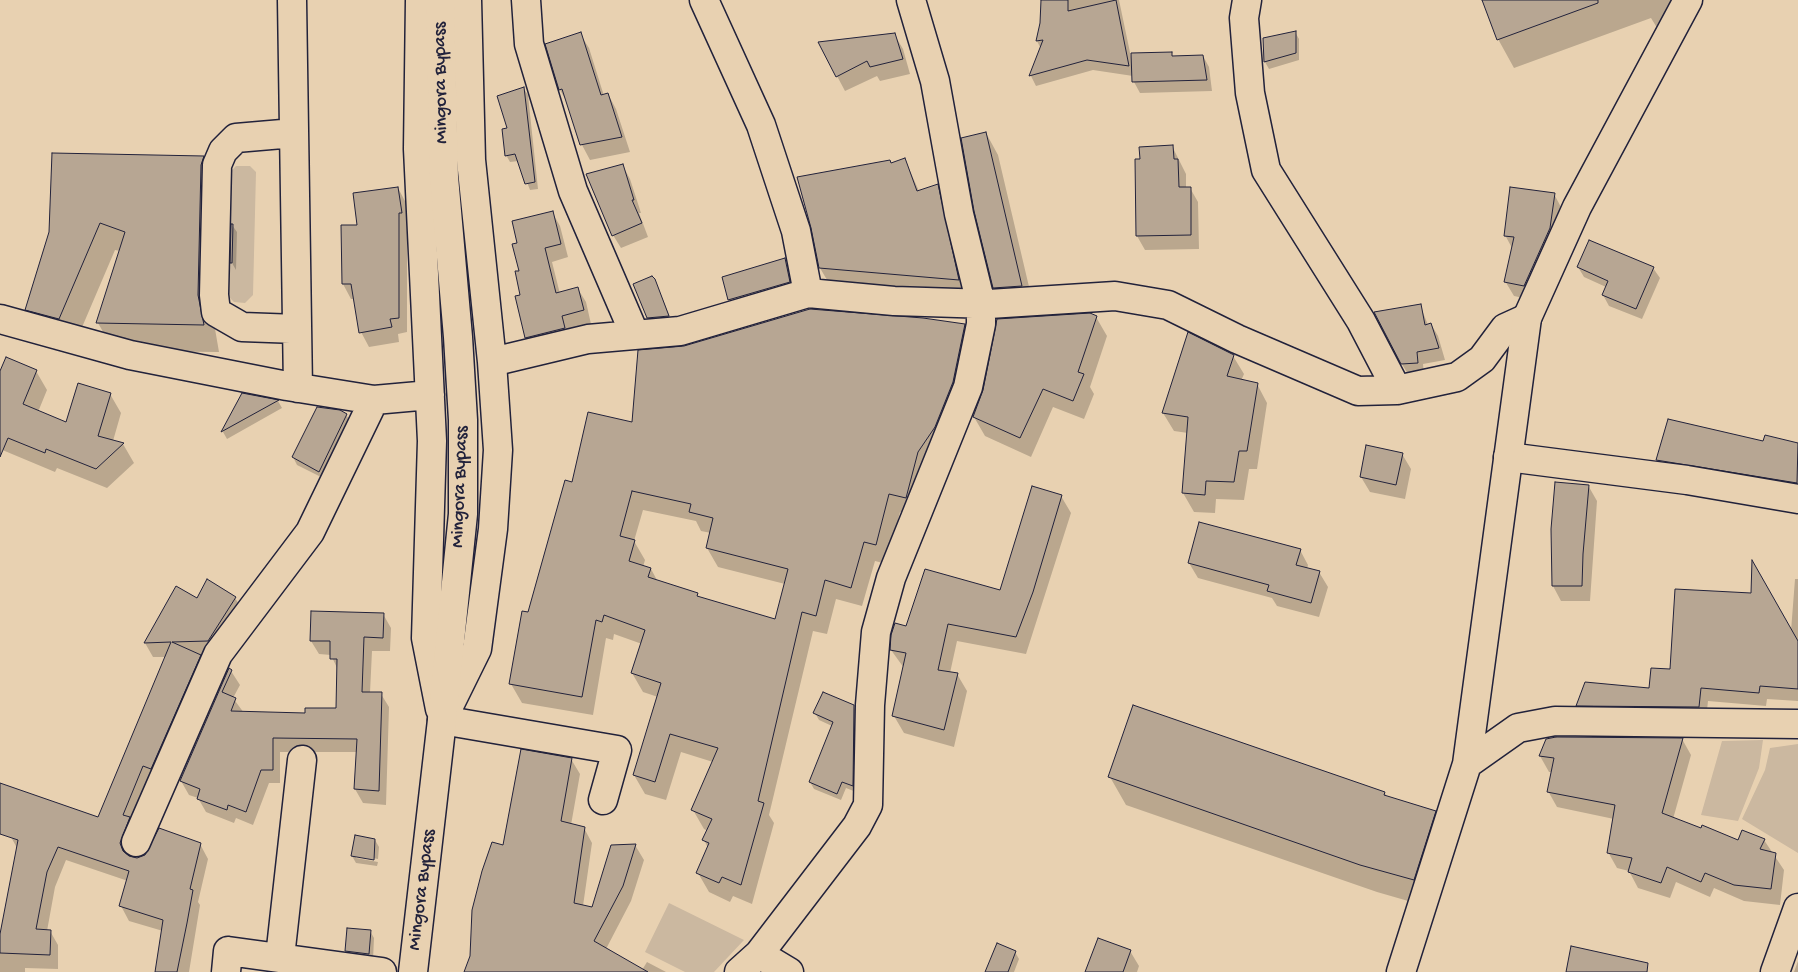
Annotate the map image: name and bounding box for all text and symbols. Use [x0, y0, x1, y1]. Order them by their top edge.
street label: Mingora Bypass [430, 22, 454, 144]
street label: Mingora Bypass [447, 426, 475, 548]
street label: Mingora Bypass [404, 828, 442, 952]

